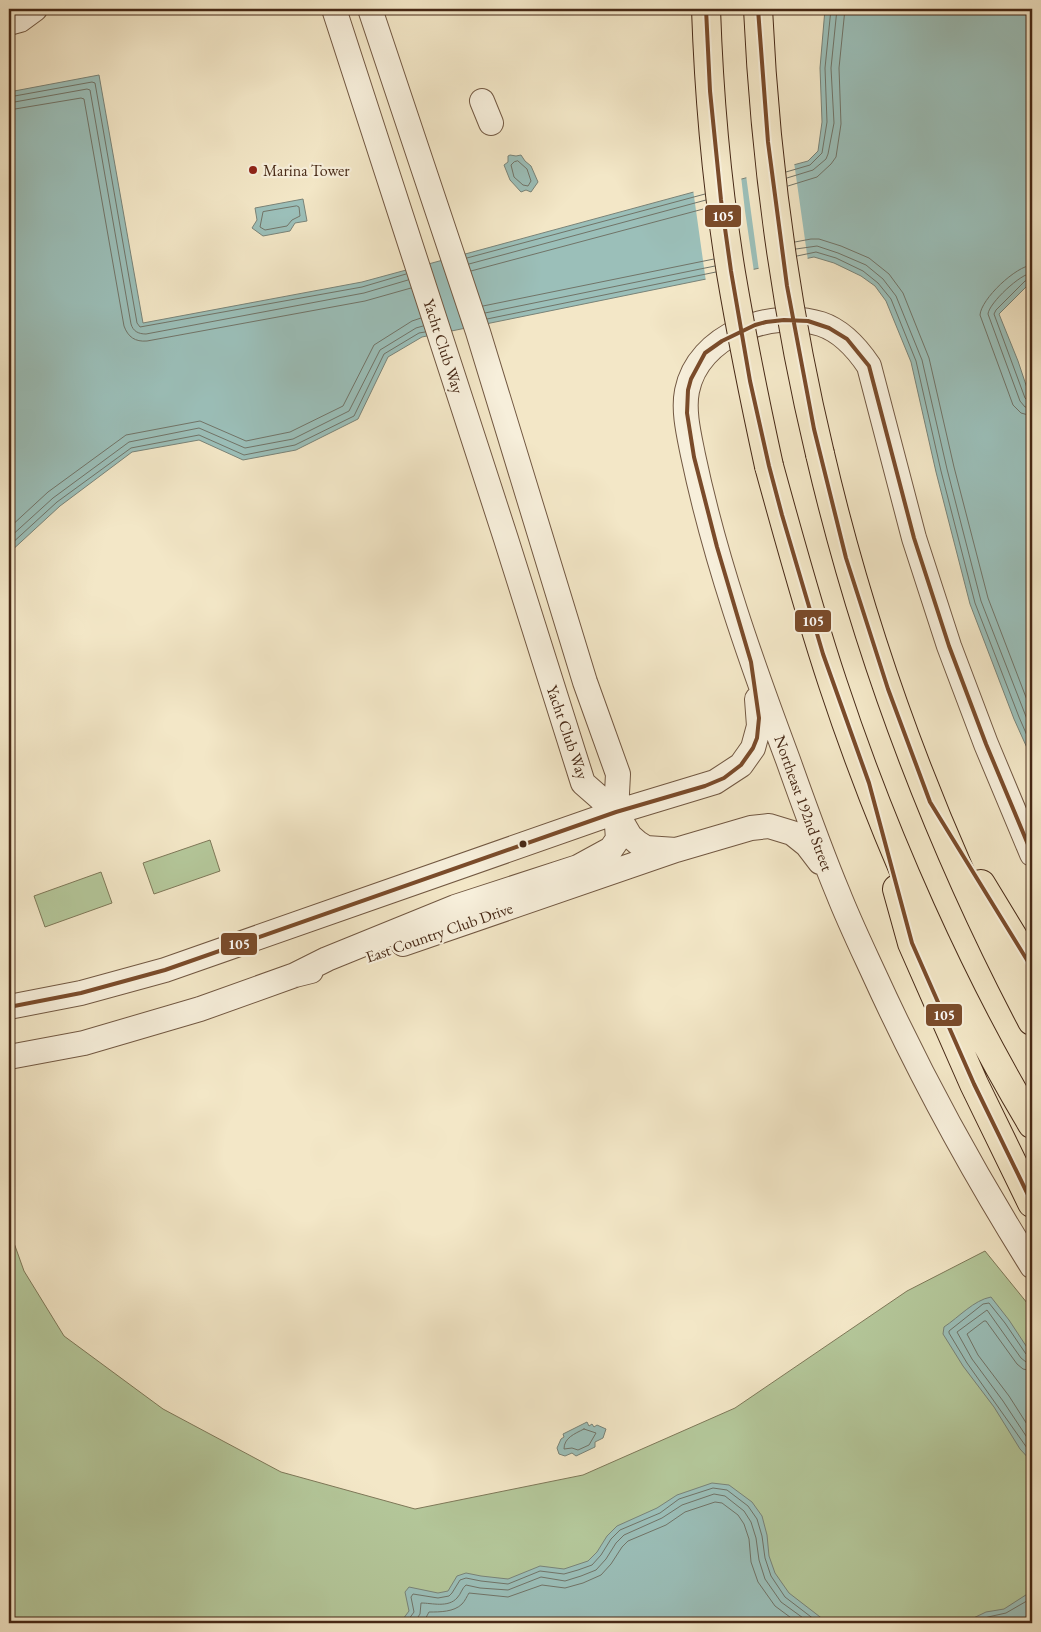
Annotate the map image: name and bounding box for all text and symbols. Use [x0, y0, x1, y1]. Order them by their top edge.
place label: Marina Tower [263, 160, 350, 181]
marker: Marina Tower [247, 164, 259, 176]
line badge: 105 [704, 204, 742, 228]
text: 105 [712, 207, 734, 225]
street label: Yacht Club Way [418, 296, 469, 397]
line badge: 105 [794, 609, 832, 633]
text: 105 [802, 612, 824, 630]
street label: Yacht Club Way [542, 682, 594, 783]
street label: Northeast 192nd Street [769, 732, 838, 874]
unlabelled marker [518, 839, 528, 849]
street label: East Country Club Drive [363, 897, 516, 968]
line badge: 105 [220, 932, 258, 956]
text: 105 [228, 935, 250, 953]
line badge: 105 [925, 1003, 963, 1027]
text: 105 [933, 1006, 955, 1024]

